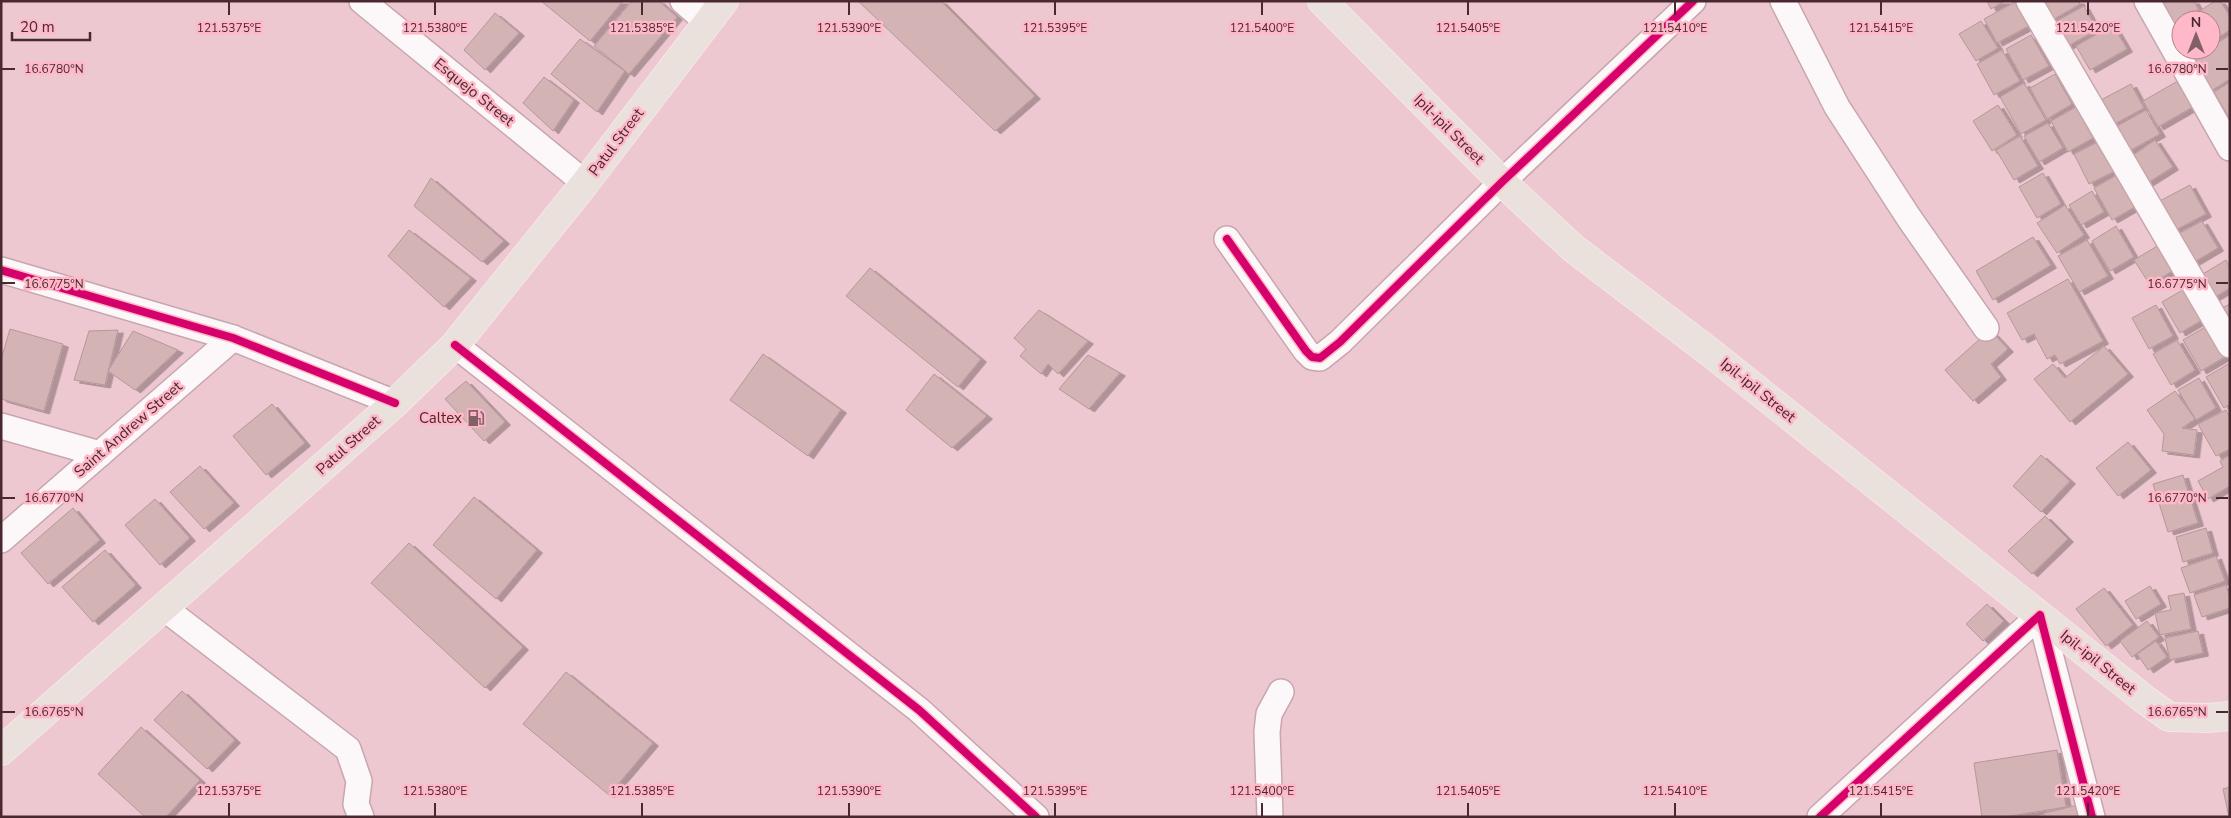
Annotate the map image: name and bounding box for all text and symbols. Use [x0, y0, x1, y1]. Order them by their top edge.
scale bar [12, 10, 90, 42]
north arrow [2171, 10, 2221, 60]
text: N [2191, 13, 2201, 32]
text: 20 m [20, 17, 55, 37]
text: 121.5375°E [197, 20, 261, 36]
text: 121.5380°E [403, 20, 467, 36]
text: 121.5385°E [610, 20, 674, 36]
text: 121.5390°E [817, 20, 881, 36]
text: 121.5395°E [1023, 20, 1087, 36]
text: 121.5400°E [1230, 20, 1294, 36]
text: 121.5405°E [1436, 20, 1500, 36]
text: 121.5410°E [1643, 20, 1707, 36]
text: 121.5415°E [1849, 20, 1913, 36]
text: 121.5420°E [2056, 20, 2120, 36]
street label: Esquejo Street [430, 54, 519, 131]
text: 16.6780°N [24, 61, 84, 77]
text: 16.6780°N [2147, 61, 2207, 77]
street label: Ipil-ipil Street [1410, 90, 1489, 169]
street label: Patul Street [584, 103, 648, 180]
text: 16.6775°N [24, 276, 84, 292]
text: 16.6775°N [2147, 276, 2207, 292]
street label: Ipil-ipil Street [1716, 353, 1800, 427]
street label: Saint Andrew Street [70, 376, 187, 482]
place label: Caltex [419, 408, 462, 428]
fuel station icon: Caltex [466, 408, 486, 428]
street label: Patul Street [312, 410, 385, 479]
text: 16.6770°N [24, 490, 84, 506]
text: 16.6770°N [2147, 490, 2207, 506]
street label: Ipil-ipil Street [2056, 625, 2140, 699]
text: 16.6765°N [24, 704, 84, 720]
text: 16.6765°N [2147, 704, 2207, 720]
text: 121.5375°E [197, 783, 261, 799]
text: 121.5380°E [403, 783, 467, 799]
text: 121.5385°E [610, 783, 674, 799]
text: 121.5390°E [817, 783, 881, 799]
text: 121.5395°E [1023, 783, 1087, 799]
text: 121.5400°E [1230, 783, 1294, 799]
text: 121.5405°E [1436, 783, 1500, 799]
text: 121.5410°E [1643, 783, 1707, 799]
text: 121.5415°E [1849, 783, 1913, 799]
text: 121.5420°E [2056, 783, 2120, 799]

